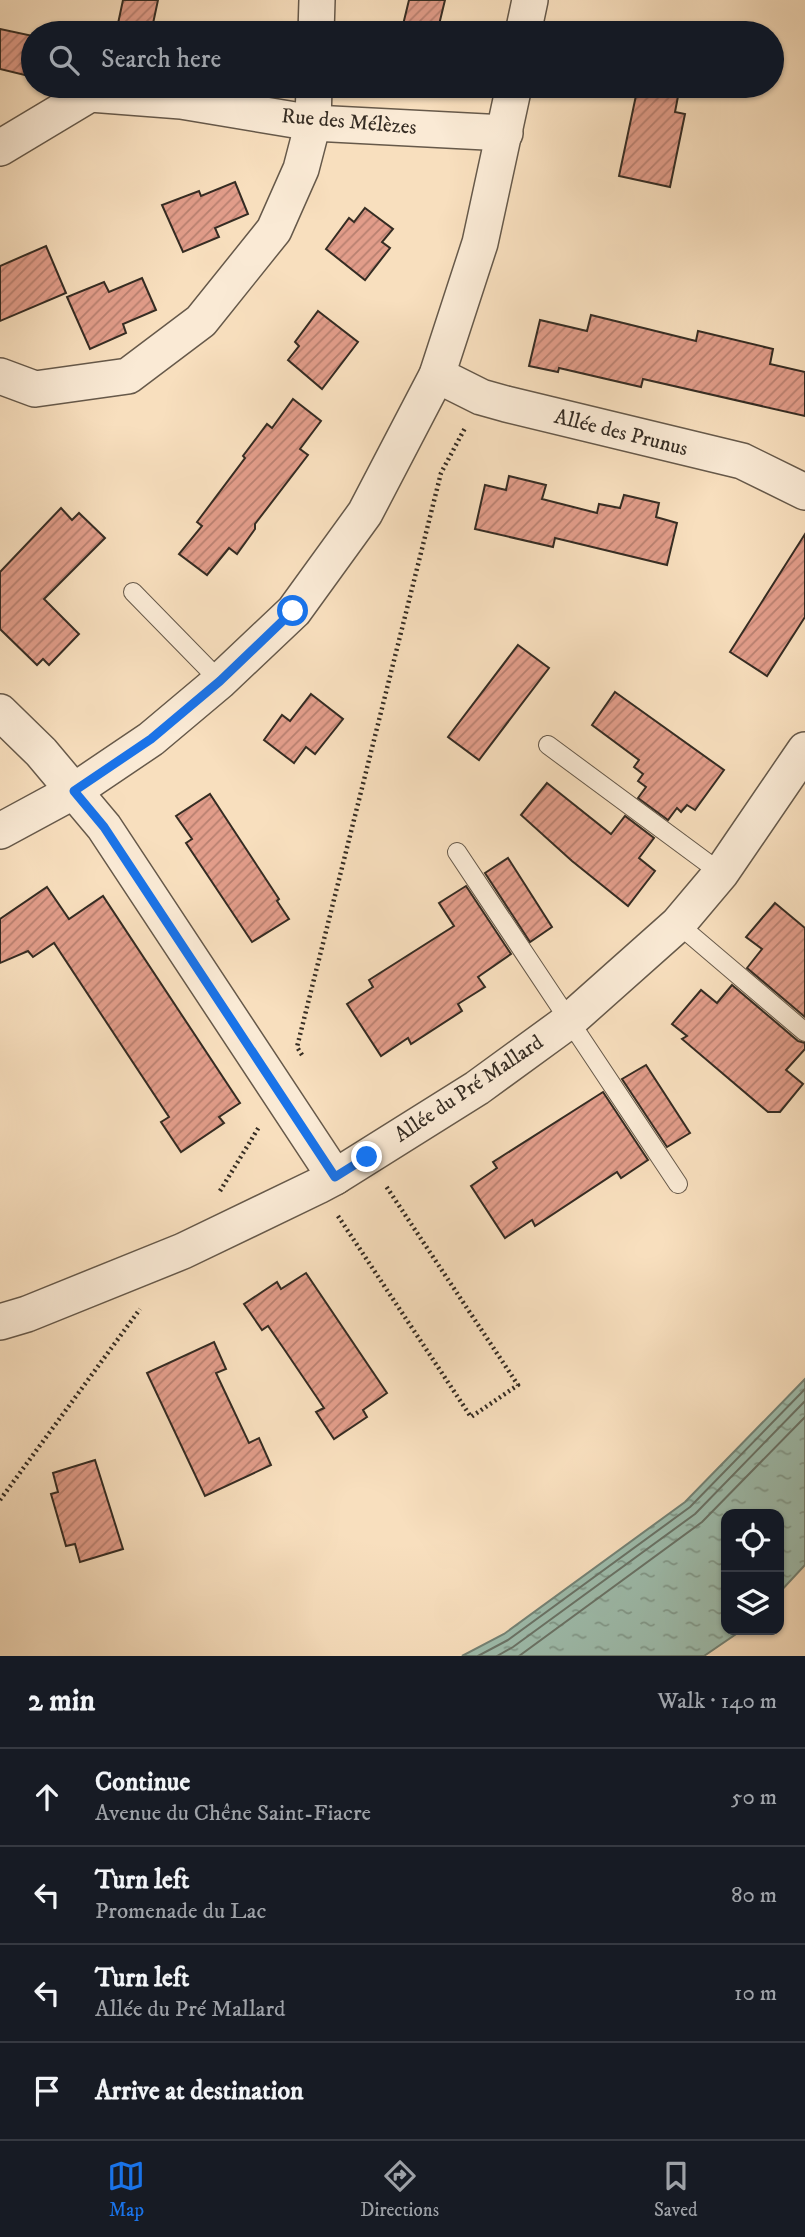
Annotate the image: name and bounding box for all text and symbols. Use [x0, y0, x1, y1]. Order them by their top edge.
search box [21, 21, 784, 98]
icon: search [45, 41, 83, 79]
text: Search here [101, 43, 221, 76]
street label: Rue des Mélèzes [280, 103, 418, 141]
street label: Allée des Prunus [552, 404, 690, 462]
route start [277, 595, 308, 626]
street label: Allée du Pré Mallard [390, 1029, 549, 1148]
route end [351, 1141, 382, 1172]
map controls [721, 1509, 784, 1635]
button: locate [721, 1509, 784, 1572]
button: layers [721, 1572, 784, 1635]
text: 2 min [28, 1683, 95, 1720]
text: Walk · 140 m [658, 1687, 777, 1716]
text: Continue [95, 1766, 190, 1799]
icon: ahead [28, 1778, 66, 1816]
text: 50 m [731, 1783, 777, 1812]
text: Avenue du Chêne Saint-Fiacre [95, 1799, 371, 1828]
text: Turn left [95, 1864, 189, 1897]
icon: left [28, 1876, 66, 1914]
text: 80 m [731, 1881, 777, 1910]
text: Promenade du Lac [95, 1897, 266, 1926]
text: Turn left [95, 1962, 189, 1995]
icon: left [28, 1974, 66, 2012]
text: 10 m [734, 1979, 777, 2008]
text: Allée du Pré Mallard [95, 1995, 286, 2024]
icon: arrive [28, 2072, 66, 2110]
text: Arrive at destination [95, 2075, 304, 2108]
tab: Map [107, 2157, 145, 2222]
tab: Directions [360, 2157, 439, 2222]
tab: Saved [654, 2157, 698, 2222]

